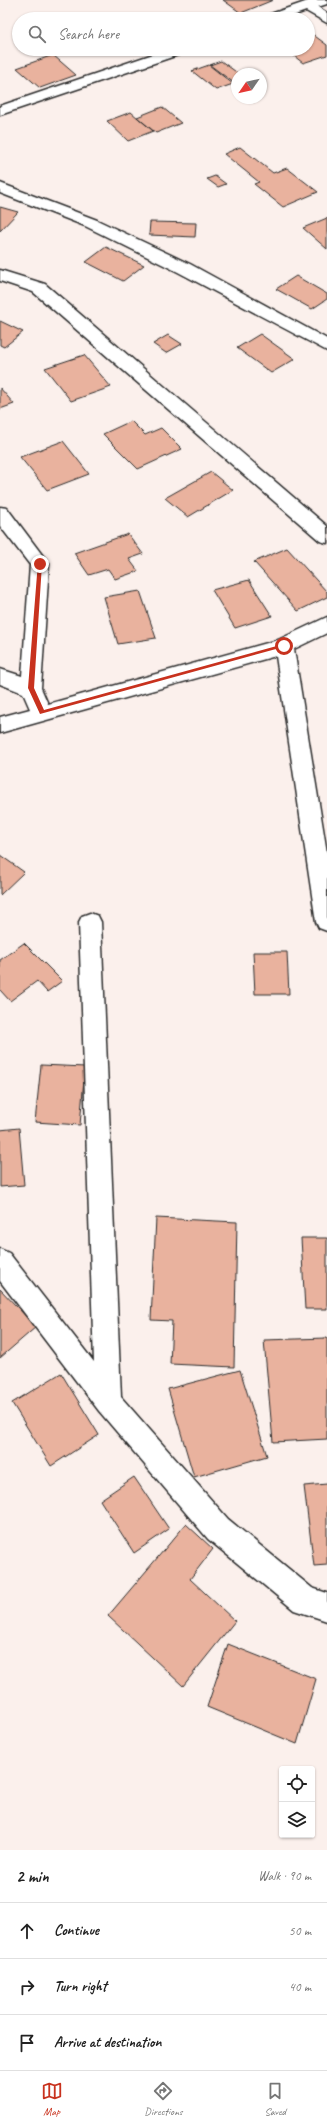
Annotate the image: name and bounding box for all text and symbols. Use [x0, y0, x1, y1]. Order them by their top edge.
search box [12, 12, 315, 56]
icon: search [26, 23, 48, 45]
text: Search here [58, 25, 119, 44]
north arrow [231, 68, 267, 104]
route end [31, 555, 49, 573]
route start [275, 637, 293, 655]
map controls [279, 1766, 315, 1838]
button: locate [279, 1766, 315, 1802]
button: layers [279, 1802, 315, 1838]
text: 2 min [16, 1866, 49, 1887]
text: Walk · 90 m [258, 1868, 311, 1884]
icon: ahead [16, 1920, 38, 1942]
text: Continue [54, 1921, 99, 1940]
text: 50 m [289, 1923, 311, 1939]
icon: right [16, 1976, 38, 1998]
text: Turn right [54, 1977, 107, 1996]
text: 40 m [289, 1979, 311, 1995]
icon: arrive [16, 2032, 38, 2054]
text: Arrive at destination [54, 2033, 161, 2052]
tab: Map [41, 2080, 63, 2118]
tab: Directions [144, 2080, 183, 2118]
tab: Saved [264, 2080, 286, 2118]

